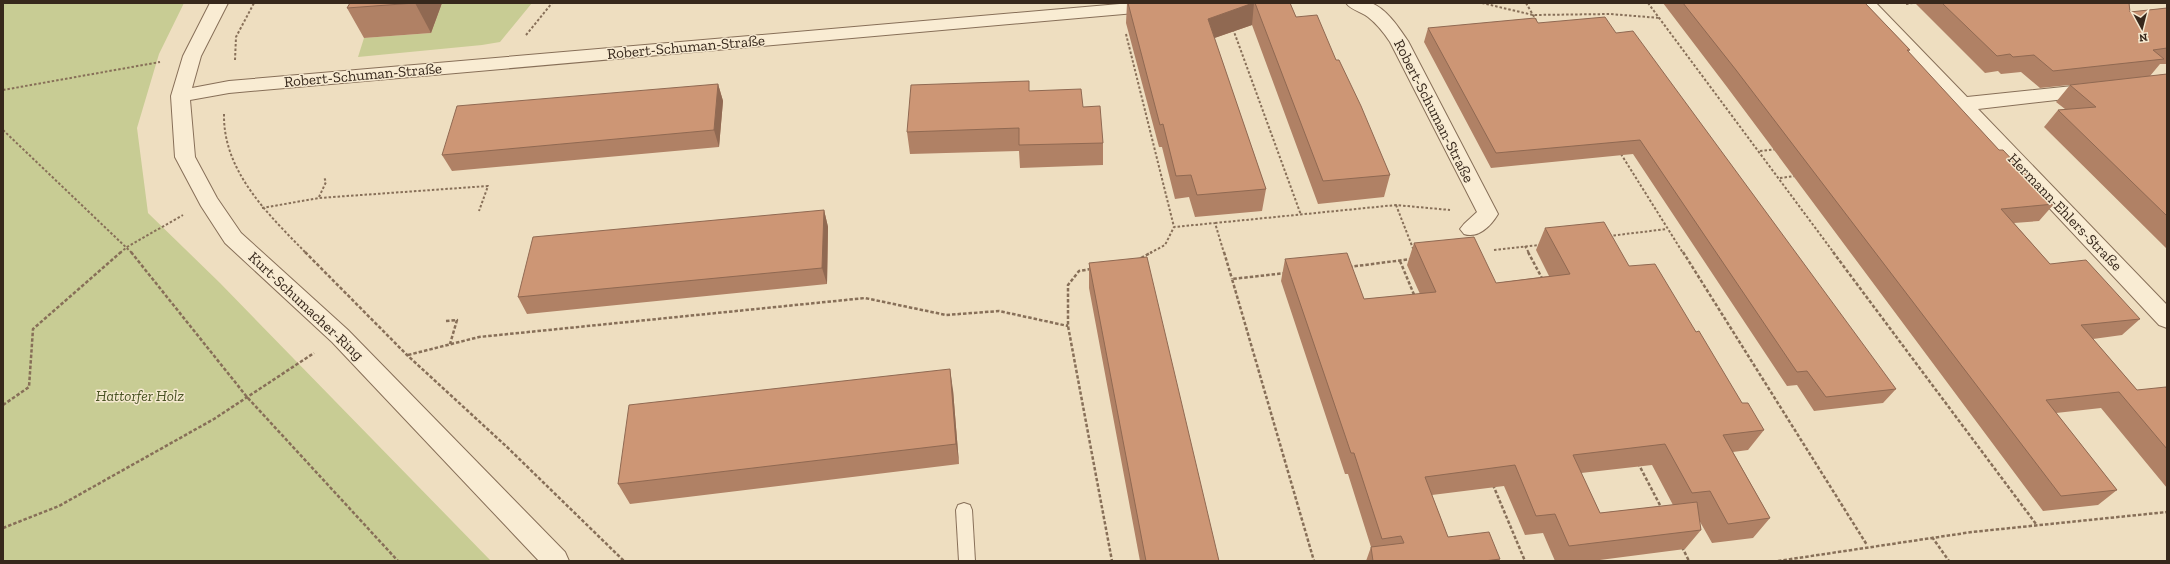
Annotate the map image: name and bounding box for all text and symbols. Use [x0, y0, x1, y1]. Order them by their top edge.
north arrow [2122, 8, 2162, 48]
text: N [2138, 30, 2148, 44]
street label: Robert-Schuman-Straße [606, 31, 766, 63]
street label: Robert-Schuman-Straße [1390, 36, 1478, 186]
street label: Robert-Schuman-Straße [283, 59, 443, 91]
street label: Hermann-Ehlers-Straße [2004, 149, 2126, 275]
street label: Kurt-Schumacher-Ring [245, 248, 367, 364]
park label: Hattorfer Holz [96, 387, 184, 405]

